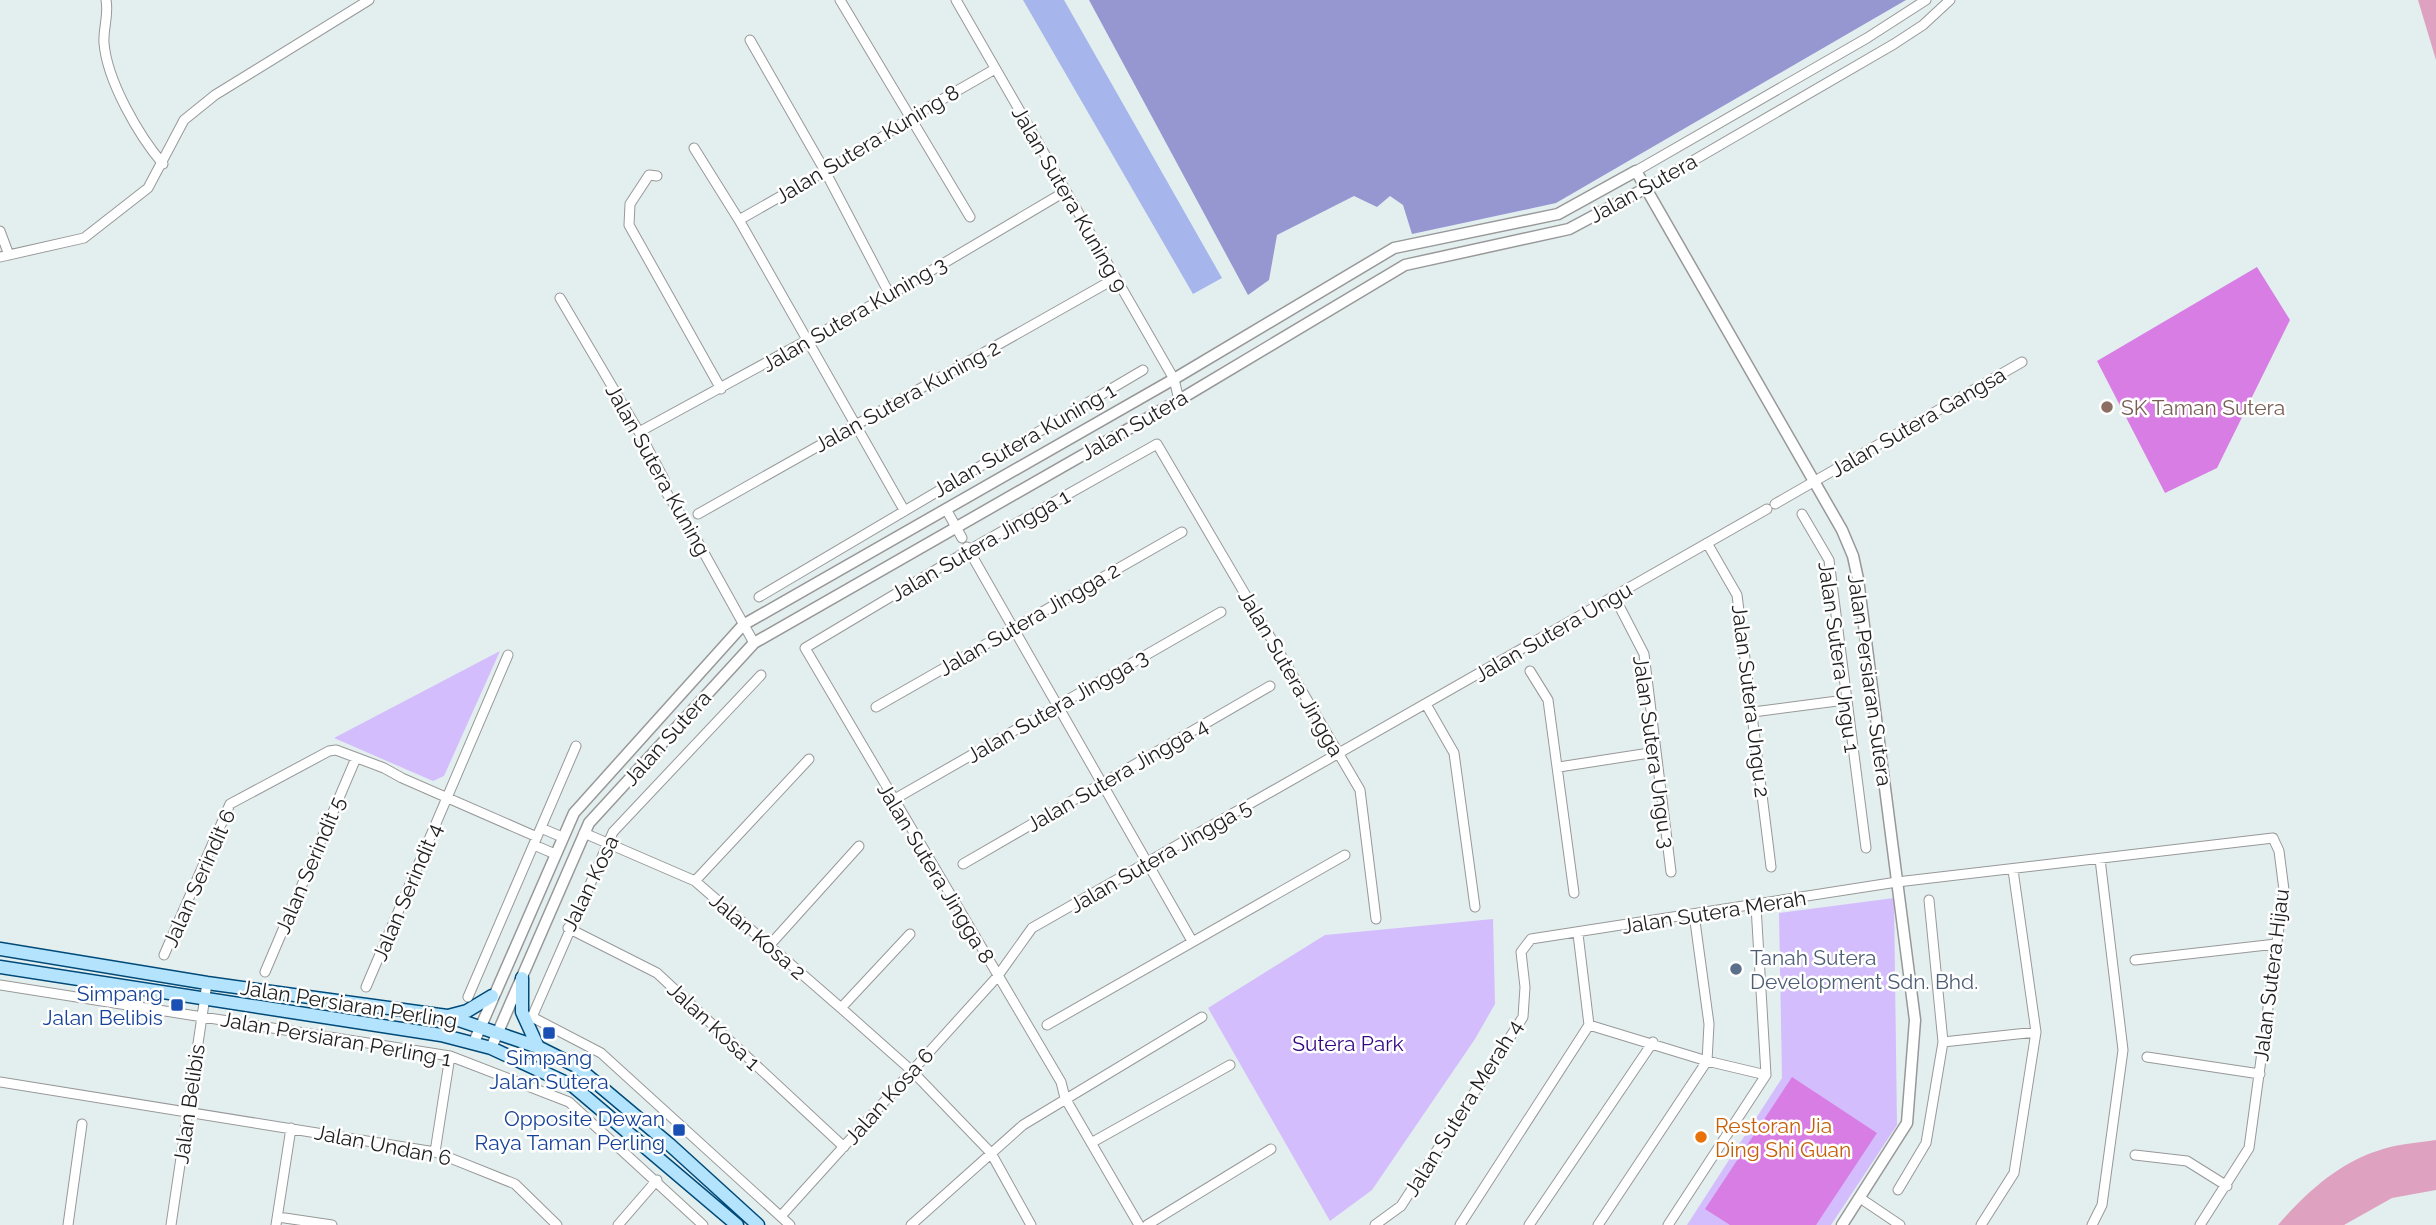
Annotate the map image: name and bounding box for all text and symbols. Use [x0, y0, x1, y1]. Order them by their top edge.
street label: Jalan Sutera Kuning 8 [771, 79, 963, 209]
street label: Jalan Sutera Kuning 9 [1007, 102, 1133, 296]
street label: Jalan Sutera [1585, 148, 1701, 228]
street label: Jalan Sutera Kuning 3 [757, 251, 951, 377]
street label: Jalan Sutera Kuning 2 [810, 335, 1004, 457]
street label: Jalan Sutera Gangsa [1826, 362, 2010, 482]
street label: Jalan Sutera Kuning 1 [928, 378, 1120, 502]
street label: Jalan Sutera Kuning [600, 380, 716, 560]
street label: Jalan Sutera [1076, 384, 1192, 466]
place label: SK Taman Sutera [2121, 395, 2285, 420]
marker: SK Taman Sutera [2099, 399, 2115, 415]
street label: Jalan Sutera Jingga 1 [886, 483, 1074, 607]
street label: Jalan Sutera Jingga 2 [934, 557, 1124, 681]
street label: Jalan Sutera Ungu 1 [1813, 560, 1865, 754]
street label: Jalan Persiaran Sutera [1843, 572, 1897, 788]
street label: Jalan Sutera Ungu [1470, 577, 1636, 687]
street label: Jalan Sutera Jingga [1233, 585, 1349, 761]
street label: Jalan Sutera Ungu 2 [1727, 603, 1775, 799]
street label: Jalan Sutera Jingga 3 [962, 644, 1152, 768]
street label: Jalan Sutera Ungu 3 [1628, 654, 1680, 850]
street label: Jalan Sutera [618, 685, 716, 791]
street label: Jalan Sutera Jingga 4 [1022, 713, 1212, 837]
street label: Jalan Sutera Jingga 8 [872, 778, 1000, 968]
street label: Jalan Serindit 5 [270, 793, 350, 937]
street label: Jalan Sutera Jingga 5 [1065, 794, 1255, 918]
street label: Jalan Serindit 6 [157, 805, 241, 951]
street label: Jalan Serindit 4 [367, 820, 447, 964]
street label: Jalan Kosa [556, 831, 624, 935]
street label: Jalan Sutera Merah [1620, 885, 1808, 939]
street label: Jalan Kosa 2 [705, 887, 811, 985]
street label: Jalan Sutera Hijau [2248, 887, 2294, 1063]
place label: Tanah Sutera Development Sdn. Bhd. [1750, 945, 1978, 994]
marker: Tanah Sutera Development Sdn. Bhd. [1728, 961, 1744, 977]
street label: Jalan Persiaran Perling [239, 975, 459, 1033]
street label: Jalan Kosa 1 [663, 977, 765, 1075]
place label: Simpang Jalan Belibis [43, 981, 163, 1030]
marker: Simpang Jalan Belibis [169, 997, 185, 1013]
street label: Jalan Persiaran Perling 1 [219, 1006, 453, 1072]
street label: Jalan Sutera Merah 4 [1399, 1015, 1527, 1201]
marker: Simpang Jalan Sutera [541, 1025, 557, 1041]
park label: Sutera Park [1292, 1031, 1404, 1056]
street label: Jalan Belibis [168, 1043, 210, 1165]
street label: Jalan Kosa 6 [839, 1043, 939, 1149]
place label: Simpang Jalan Sutera [489, 1045, 609, 1094]
place label: Opposite Dewan Raya Taman Perling [475, 1106, 665, 1155]
place label: Restoran Jia Ding Shi Guan [1715, 1113, 1851, 1162]
street label: Jalan Undan 6 [312, 1119, 454, 1171]
marker: Opposite Dewan Raya Taman Perling [671, 1122, 687, 1138]
marker: Restoran Jia Ding Shi Guan [1693, 1129, 1709, 1145]

